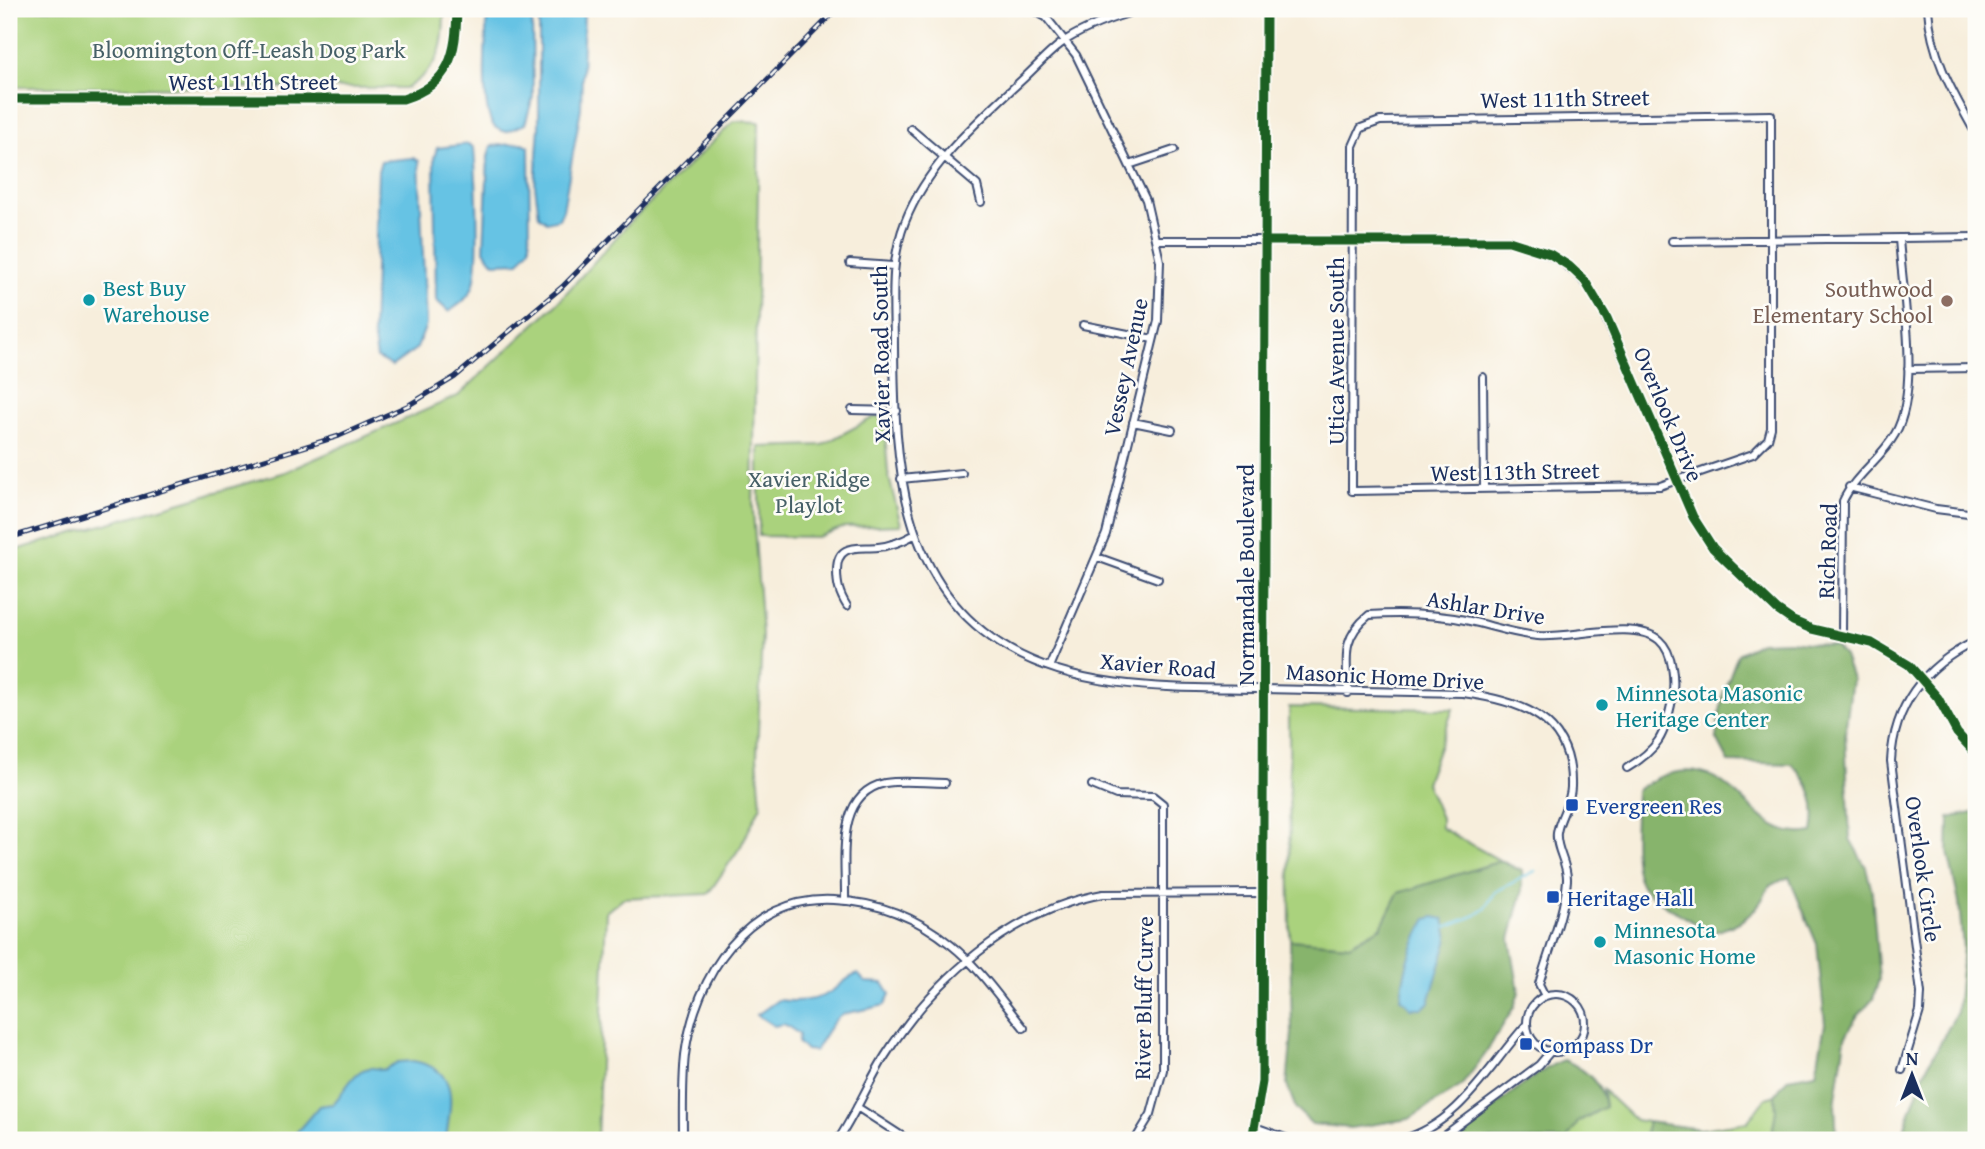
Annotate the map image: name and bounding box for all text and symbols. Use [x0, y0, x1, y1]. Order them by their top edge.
park label: Bloomington Off-Leash Dog Park [92, 33, 406, 66]
street label: West 111th Street [168, 65, 338, 98]
street label: West 111th Street [1480, 80, 1650, 116]
street label: Utica Avenue South [1319, 257, 1352, 445]
street label: Xavier Road South [862, 265, 898, 443]
place label: Best Buy Warehouse [103, 271, 209, 330]
place label: Southwood Elementary School [1753, 272, 1934, 331]
marker: Best Buy Warehouse [81, 292, 97, 308]
marker: Southwood Elementary School [1939, 293, 1955, 309]
street label: Vessey Avenue [1094, 295, 1156, 439]
street label: Overlook Drive [1626, 342, 1712, 486]
street label: West 113th Street [1430, 453, 1600, 489]
park label: Xavier Ridge Playlot [748, 462, 870, 521]
street label: Normandale Boulevard [1229, 463, 1262, 686]
street label: Rich Road [1809, 502, 1845, 599]
street label: Ashlar Drive [1424, 581, 1548, 633]
street label: Xavier Road [1099, 644, 1218, 687]
street label: Masonic Home Drive [1285, 654, 1485, 698]
place label: Minnesota Masonic Heritage Center [1616, 676, 1803, 735]
marker: Minnesota Masonic Heritage Center [1594, 697, 1610, 713]
place label: Evergreen Res [1586, 789, 1722, 822]
street label: Overlook Circle [1897, 794, 1951, 944]
marker: Evergreen Res [1564, 797, 1580, 813]
place label: Heritage Hall [1567, 881, 1694, 914]
marker: Heritage Hall [1545, 889, 1561, 905]
place label: Minnesota Masonic Home [1614, 913, 1756, 972]
street label: River Bluff Curve [1125, 916, 1161, 1080]
marker: Minnesota Masonic Home [1592, 934, 1608, 950]
place label: Compass Dr [1540, 1028, 1654, 1061]
marker: Compass Dr [1518, 1036, 1534, 1052]
north arrow [1876, 1040, 1946, 1110]
text: N [1906, 1044, 1919, 1072]

